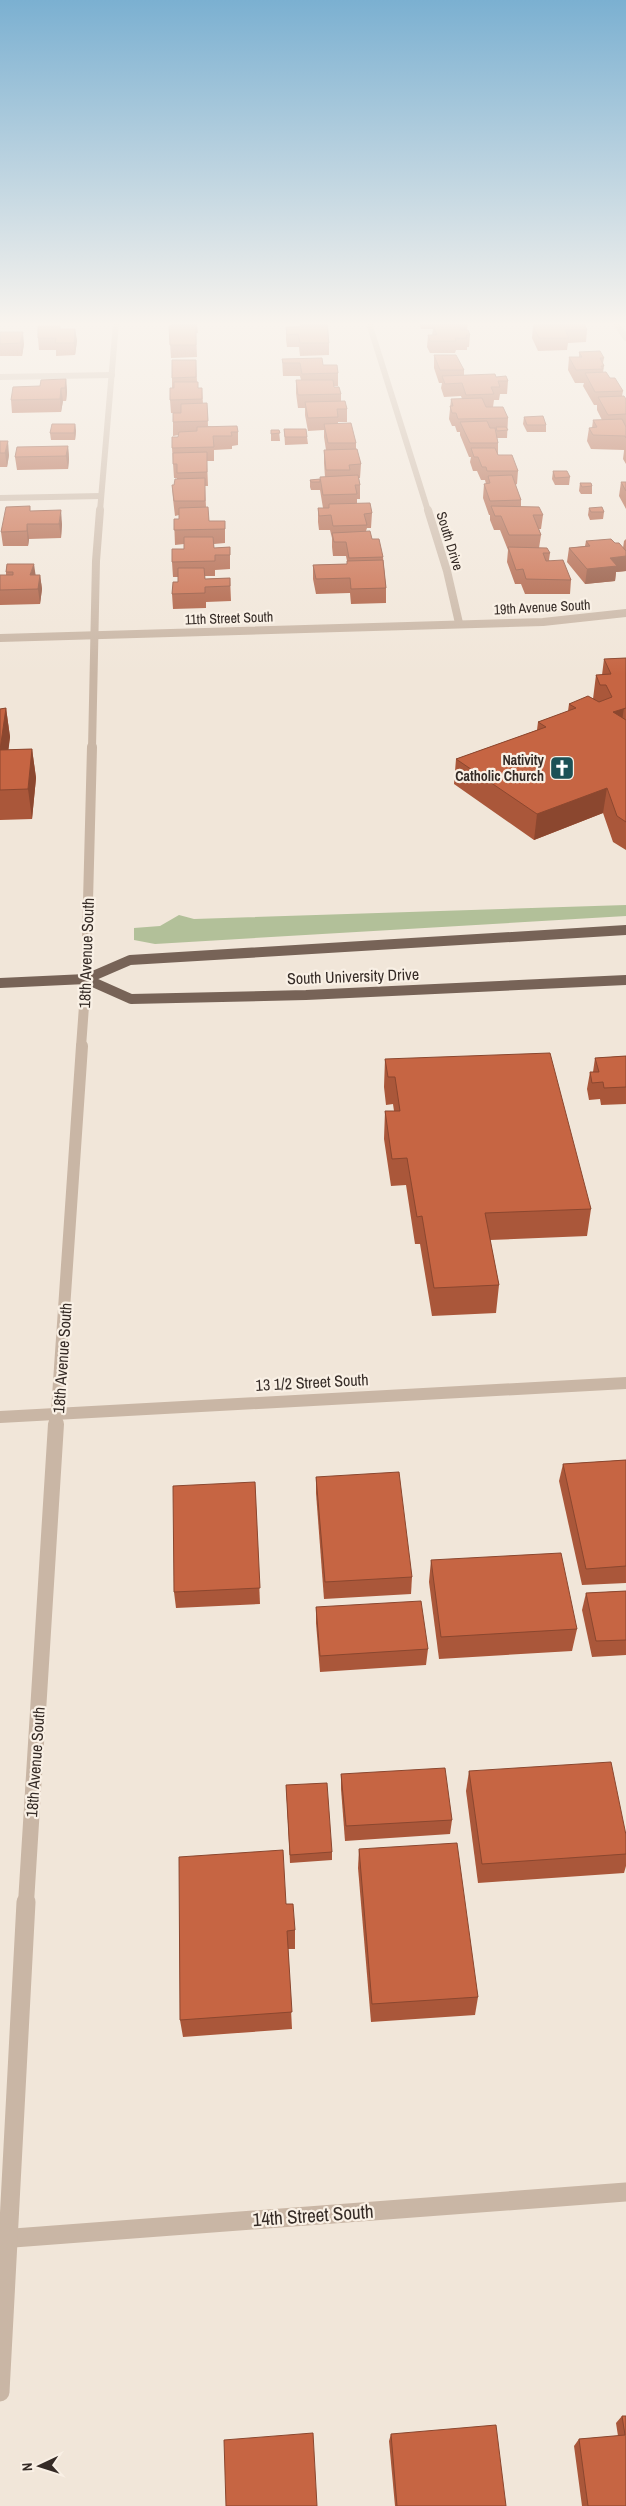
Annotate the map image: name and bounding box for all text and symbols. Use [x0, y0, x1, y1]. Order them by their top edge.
street label: South Drive [433, 509, 467, 573]
street label: 19th Avenue South [493, 595, 591, 619]
street label: 11th Street South [184, 607, 274, 629]
place label: Nativity Catholic Church [455, 751, 545, 785]
church icon: Nativity Catholic Church [549, 755, 575, 781]
street label: 18th Avenue South [73, 897, 99, 1009]
street label: South University Drive [287, 963, 419, 989]
street label: 18th Avenue South [47, 1302, 77, 1414]
street label: 13 1/2 Street South [255, 1368, 369, 1396]
street label: 18th Avenue South [20, 1706, 50, 1818]
street label: 14th Street South [252, 2198, 374, 2232]
north arrow [15, 2441, 65, 2491]
text: N [18, 2462, 36, 2472]

